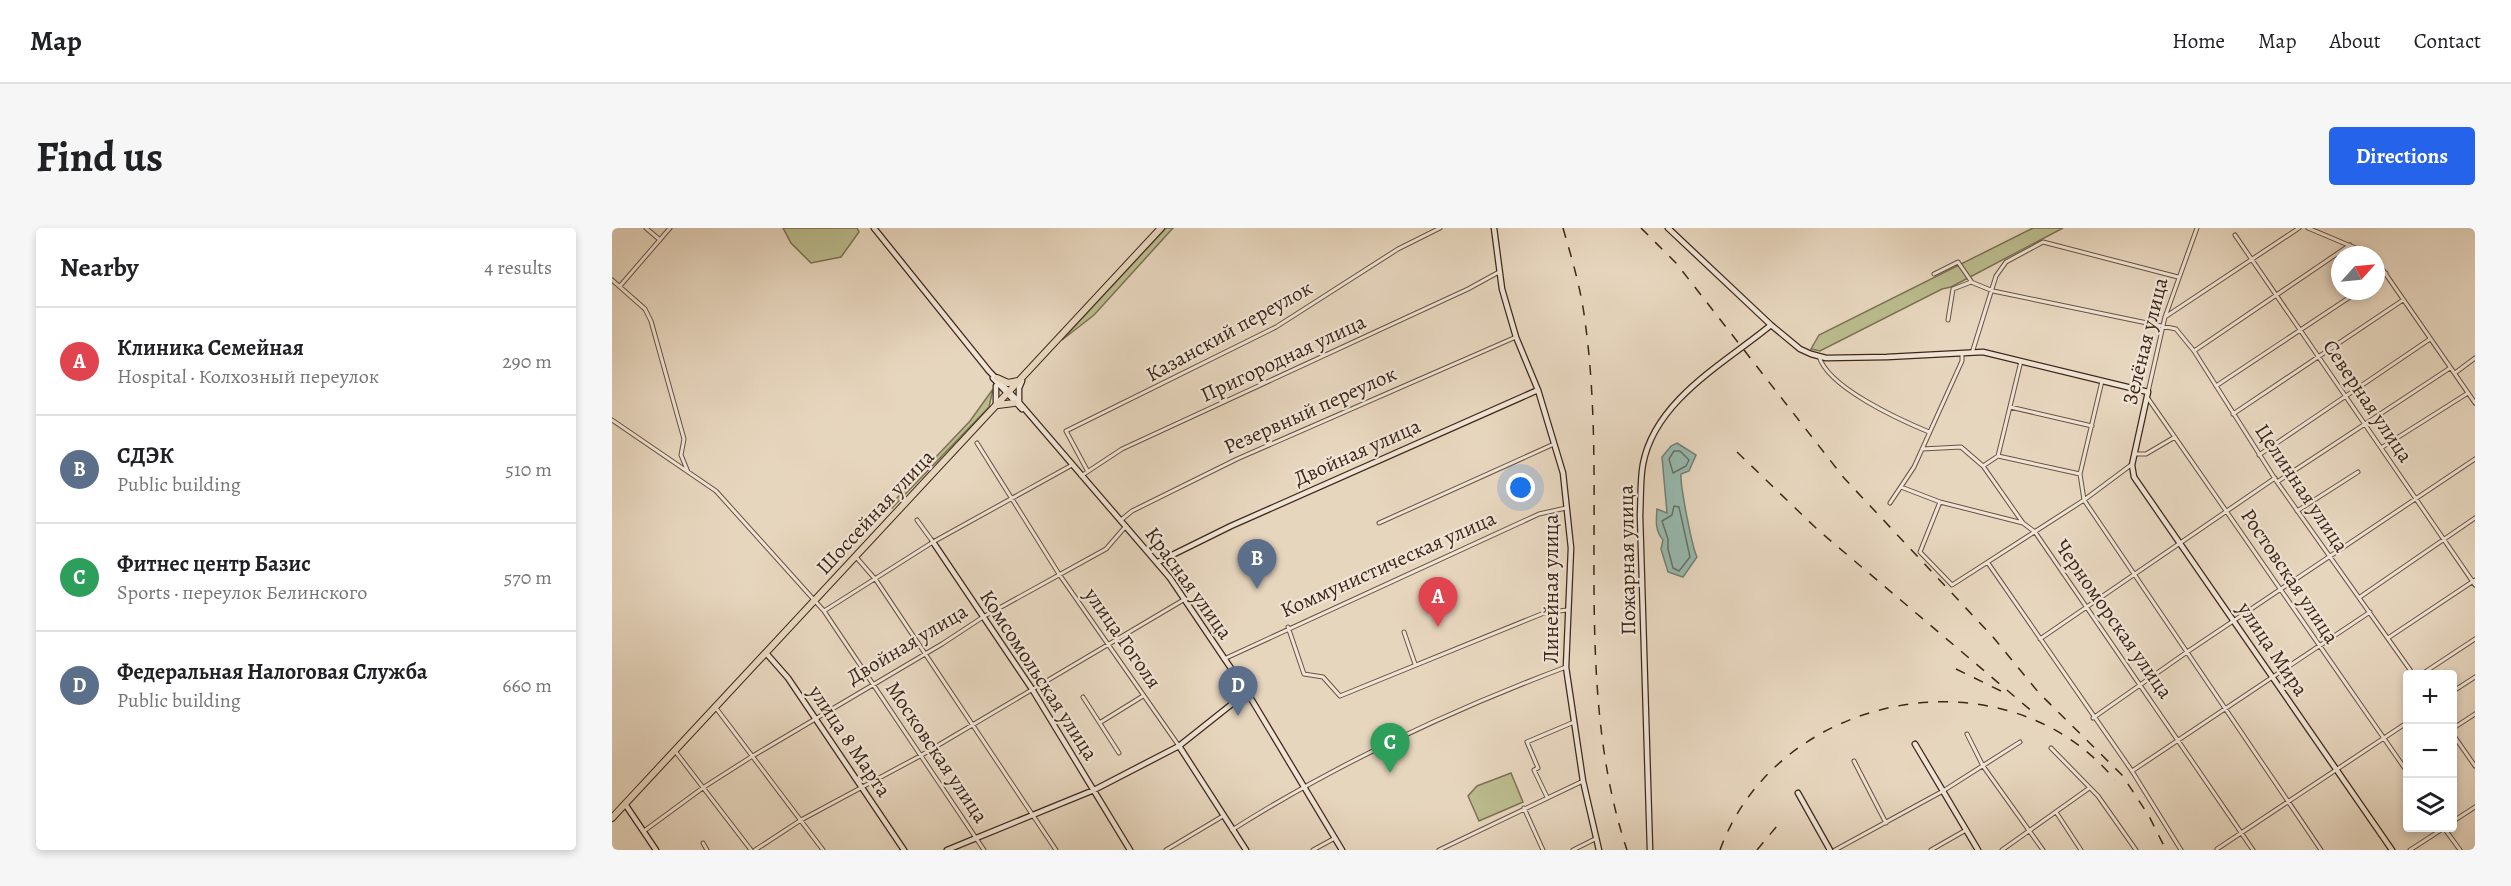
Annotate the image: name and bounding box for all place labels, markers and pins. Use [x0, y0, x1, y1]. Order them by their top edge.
pin: B [1238, 540, 1276, 589]
pin: A [1418, 578, 1458, 627]
pin: D [1218, 666, 1258, 716]
pin: C [1370, 724, 1410, 773]

